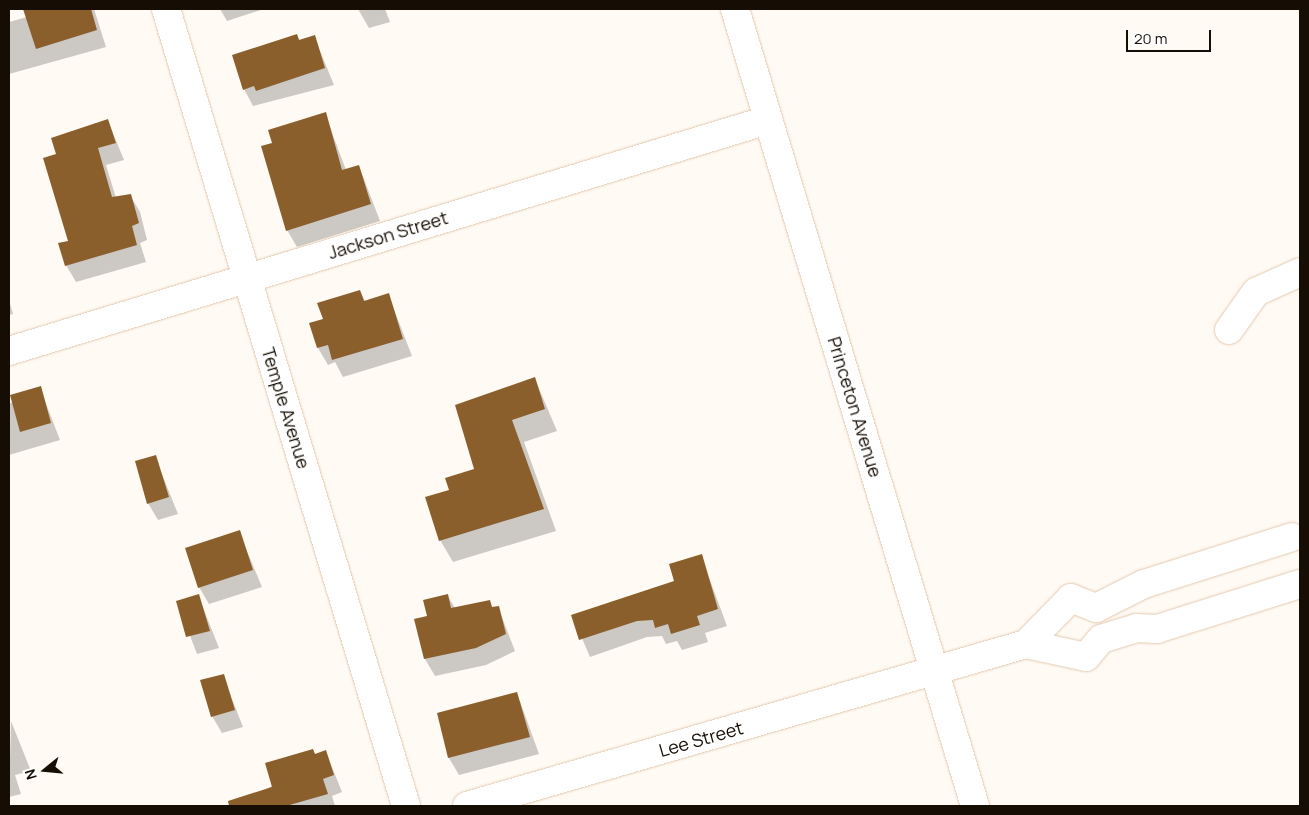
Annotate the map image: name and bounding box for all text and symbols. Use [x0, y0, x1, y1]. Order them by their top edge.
scale bar [1129, 20, 1214, 52]
text: 20 m [1134, 28, 1167, 49]
street label: Jackson Street [325, 206, 451, 264]
street label: Princeton Avenue [823, 334, 887, 480]
street label: Temple Avenue [257, 345, 315, 471]
street label: Lee Street [656, 717, 746, 761]
north arrow [20, 745, 70, 795]
text: N [20, 767, 41, 782]

